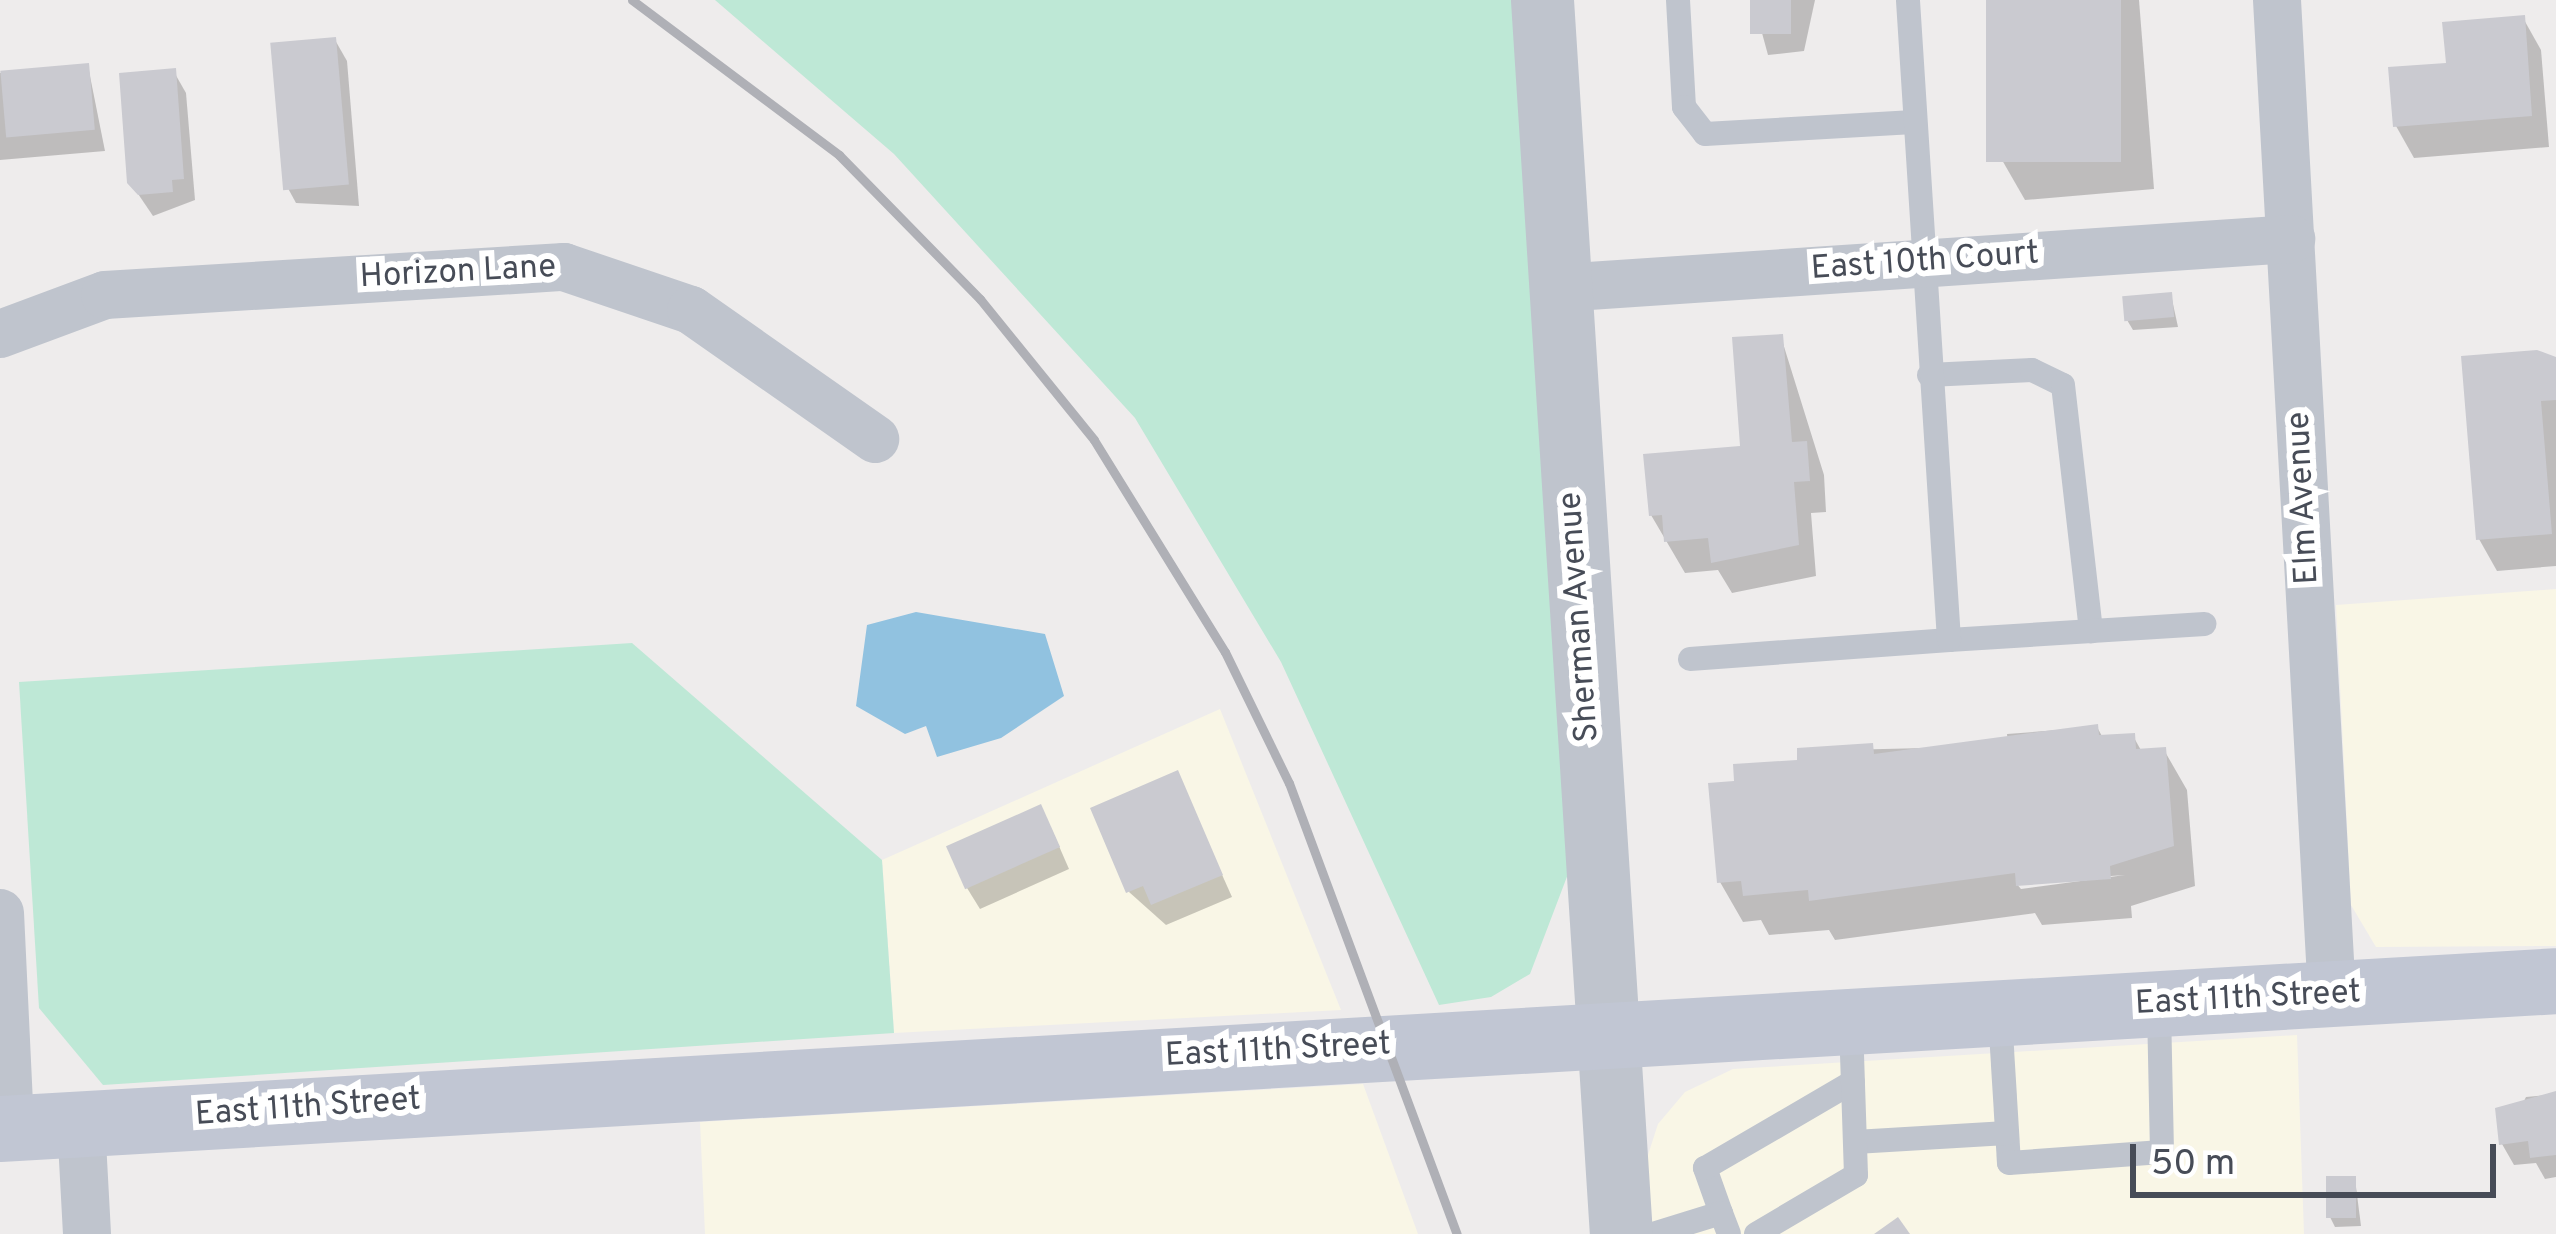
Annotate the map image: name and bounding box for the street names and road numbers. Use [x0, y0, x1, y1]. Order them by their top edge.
street label: East 10th Court [1810, 235, 2040, 291]
street label: Horizon Lane [359, 249, 557, 299]
street label: Elm Avenue [2281, 410, 2329, 586]
street label: Sherman Avenue [1552, 490, 1610, 744]
street label: East 11th Street [2134, 974, 2362, 1026]
street label: East 11th Street [1164, 1026, 1392, 1078]
street label: East 11th Street [194, 1081, 422, 1137]

